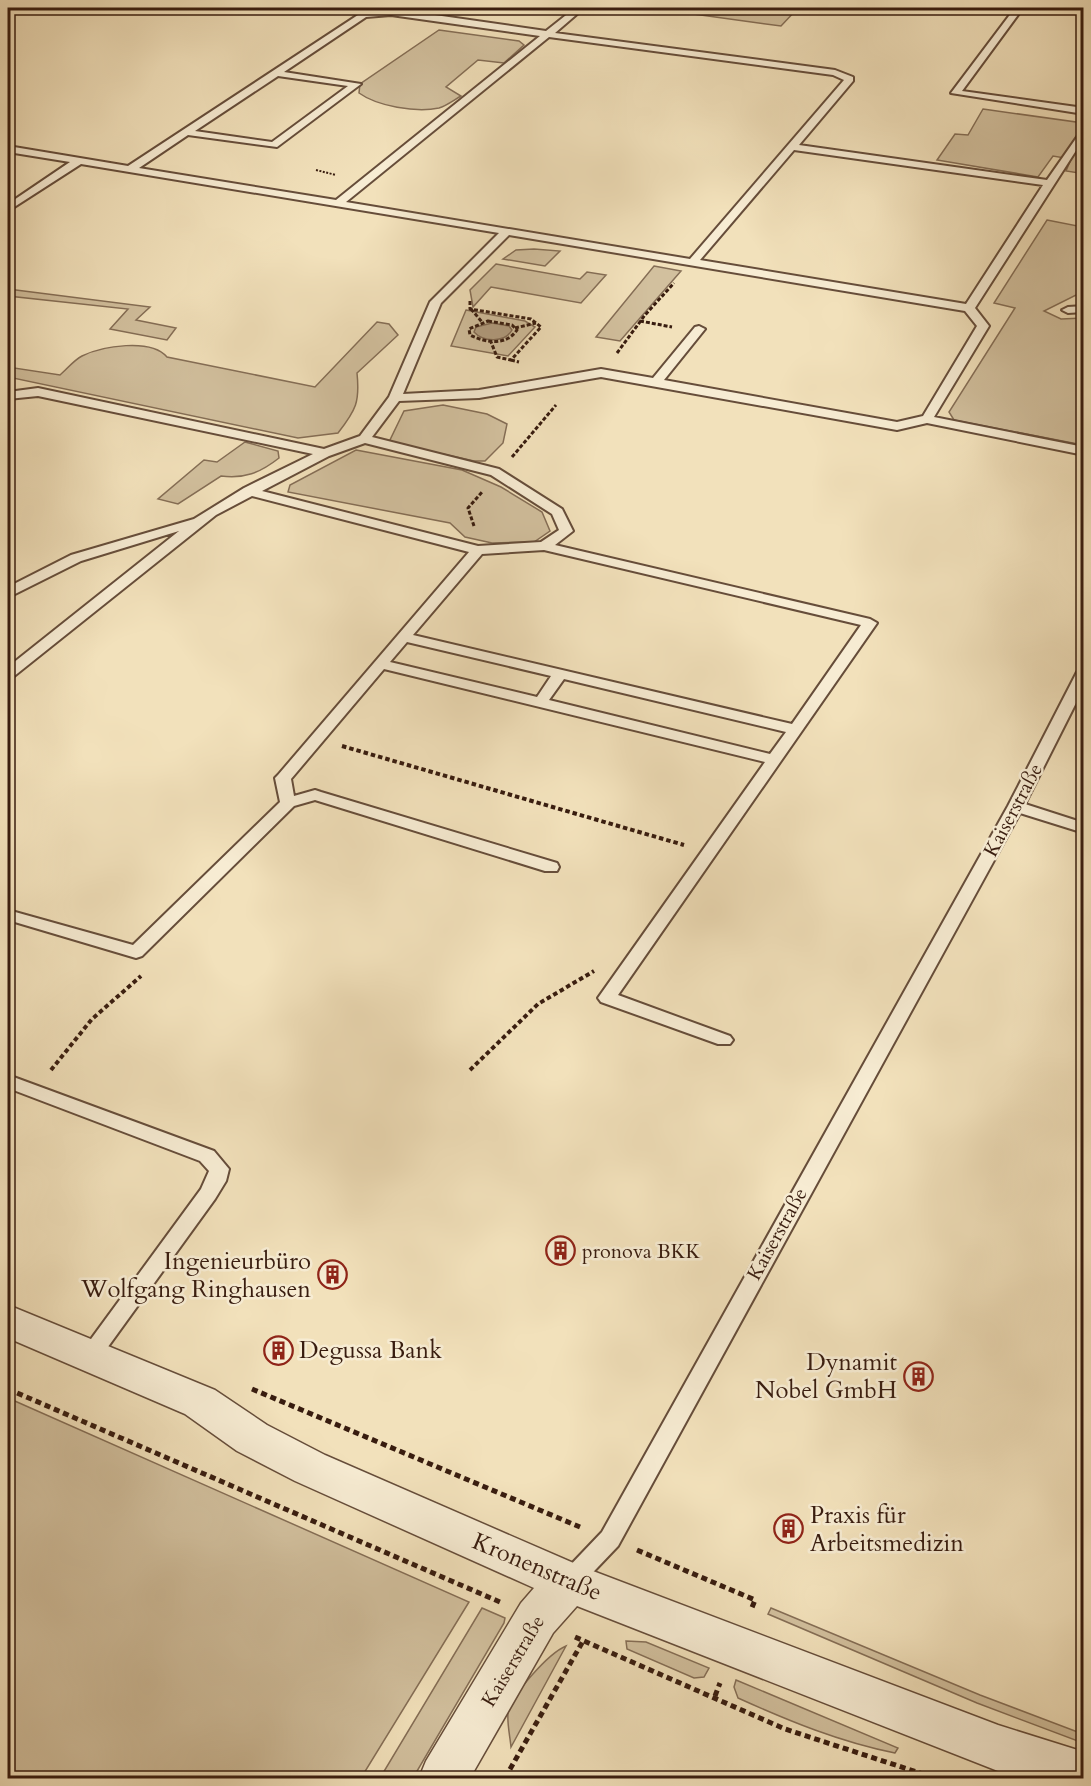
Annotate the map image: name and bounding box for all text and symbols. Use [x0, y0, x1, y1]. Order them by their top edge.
street label: Kaiserstraße [977, 759, 1049, 861]
street label: Kaiserstraße [740, 1183, 814, 1285]
building icon: pronova BKK [545, 1235, 577, 1267]
place label: pronova BKK [582, 1238, 701, 1265]
place label: Ingenieurbüro Wolfgang Ringhausen [80, 1245, 311, 1306]
building icon: Ingenieurbüro Wolfgang Ringhausen [316, 1259, 348, 1291]
building icon: Degussa Bank [262, 1334, 294, 1366]
place label: Degussa Bank [299, 1334, 442, 1367]
place label: Dynamit Nobel GmbH [755, 1346, 897, 1407]
building icon: Dynamit Nobel GmbH [902, 1360, 934, 1392]
place label: Praxis für Arbeitsmedizin [810, 1499, 964, 1560]
building icon: Praxis für Arbeitsmedizin [773, 1513, 805, 1545]
street label: Kronenstraße [467, 1525, 607, 1609]
street label: Kaiserstraße [475, 1610, 551, 1712]

